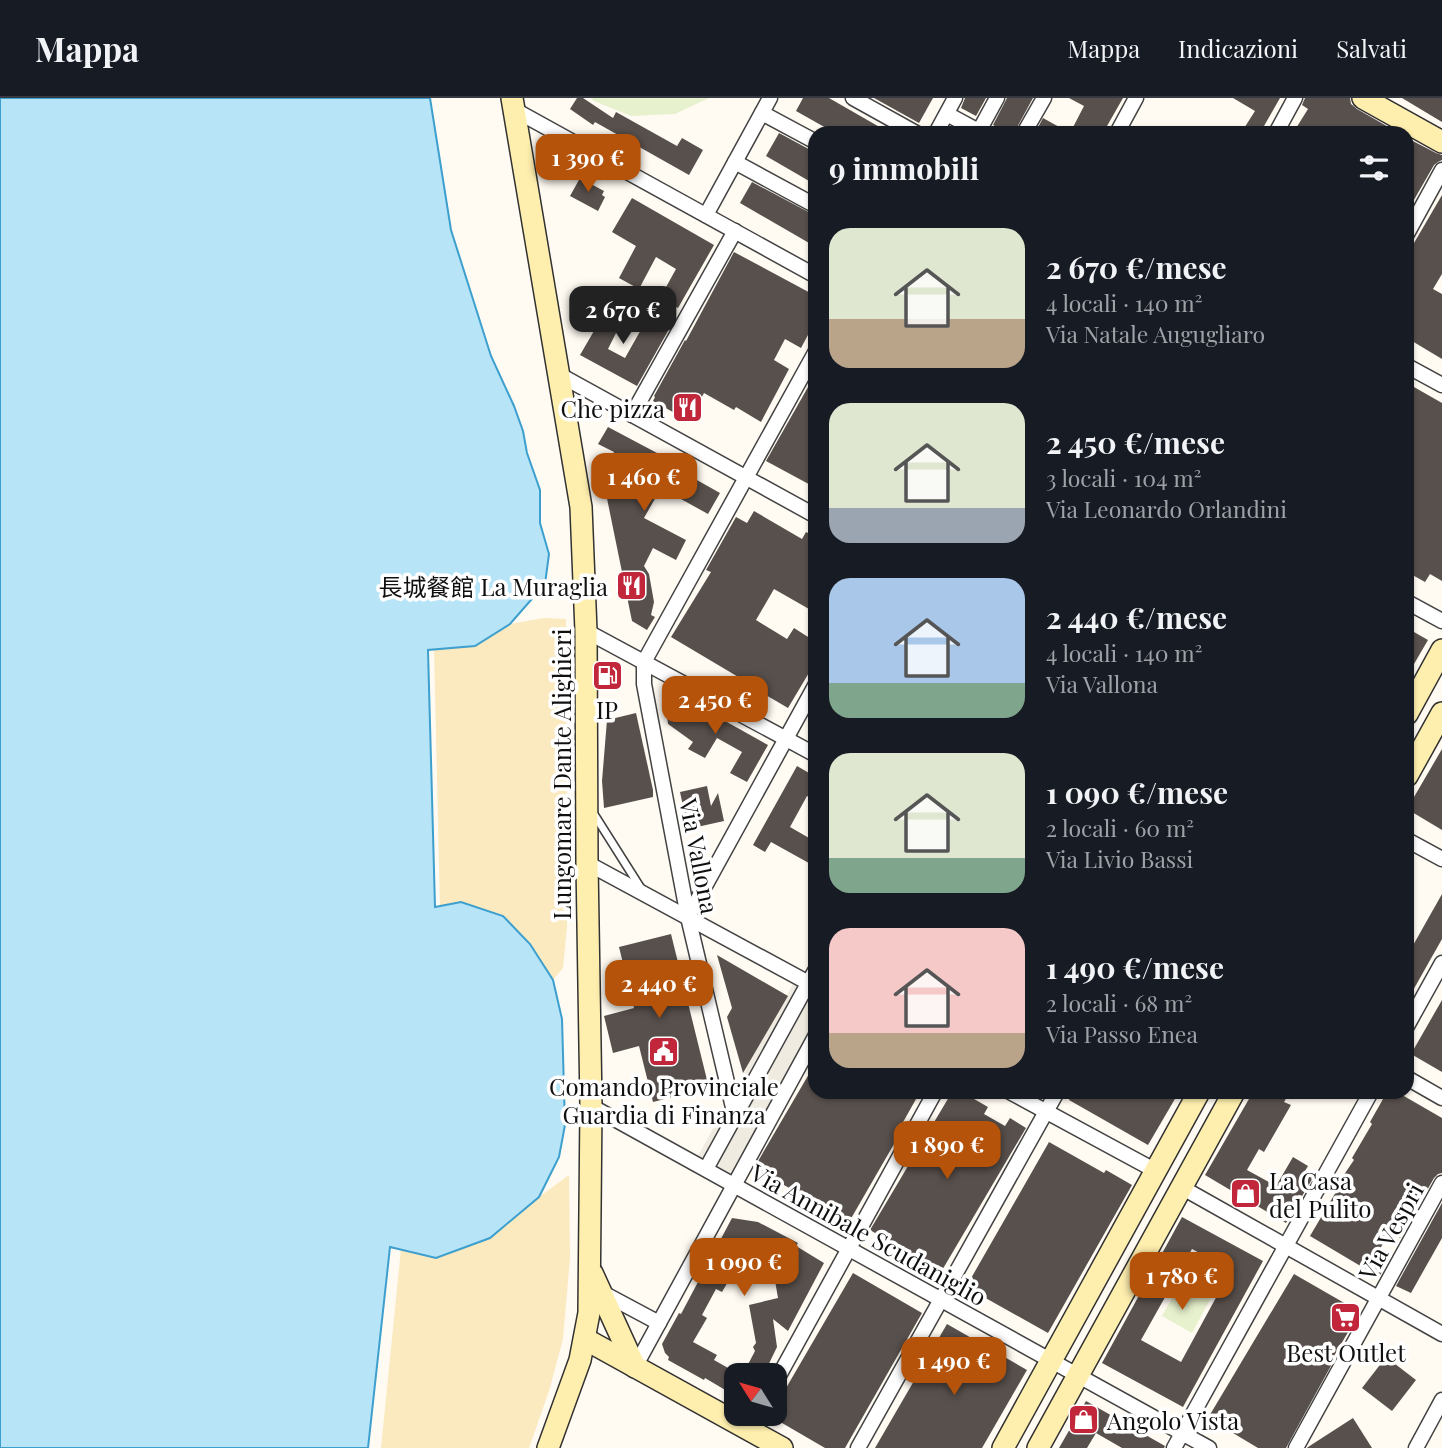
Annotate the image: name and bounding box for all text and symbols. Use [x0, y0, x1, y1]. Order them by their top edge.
text: Mappa [35, 26, 139, 70]
text: Mappa [1068, 32, 1140, 64]
text: Indicazioni [1178, 32, 1298, 64]
text: Salvati [1336, 32, 1407, 64]
pin: 1 390 € [523, 134, 653, 194]
text: 1 390 € [552, 141, 624, 172]
text: 9 immobili [829, 148, 979, 188]
icon: filters [1355, 149, 1393, 187]
text: 2 670 €/mese [1046, 247, 1227, 287]
icon: home [885, 256, 969, 340]
pin: 2 670 € [558, 286, 688, 346]
text: 4 locali · 140 m² [1046, 287, 1202, 318]
text: 2 670 € [585, 293, 661, 324]
text: Via Natale Augugliaro [1046, 318, 1265, 349]
restaurant icon: Che pizza [671, 391, 705, 425]
place label: Che pizza [560, 392, 665, 424]
text: 2 450 €/mese [1046, 422, 1225, 462]
icon: home [885, 431, 969, 515]
pin: 1 460 € [579, 454, 709, 513]
text: 1 460 € [607, 460, 681, 491]
text: 3 locali · 104 m² [1046, 462, 1201, 493]
text: Via Leonardo Orlandini [1046, 493, 1287, 524]
restaurant icon: 長城餐館 La Muraglia [614, 569, 648, 603]
place label: 長城餐館 La Muraglia [379, 570, 608, 602]
text: 2 440 €/mese [1046, 597, 1227, 637]
icon: home [885, 606, 969, 690]
street label: Lungomare Dante Alighieri [545, 628, 577, 920]
text: 4 locali · 140 m² [1046, 637, 1202, 668]
fuel station icon: IP [590, 658, 624, 692]
text: Via Vallona [1046, 668, 1158, 699]
pin: 2 450 € [650, 676, 780, 736]
text: 2 450 € [678, 683, 752, 714]
place label: IP [596, 693, 618, 725]
text: 1 090 €/mese [1046, 772, 1228, 812]
icon: home [885, 781, 969, 865]
street label: Via Vallona [673, 795, 727, 916]
text: 2 locali · 60 m² [1046, 812, 1194, 843]
text: Via Livio Bassi [1046, 843, 1193, 874]
text: 1 490 €/mese [1046, 947, 1224, 987]
icon: home [885, 956, 969, 1040]
pin: 2 440 € [594, 960, 724, 1020]
text: 2 440 € [621, 967, 697, 998]
text: 2 locali · 68 m² [1046, 987, 1192, 1018]
text: Via Passo Enea [1046, 1018, 1198, 1049]
public building icon: Comando Provinciale Guardia di Finanza [647, 1035, 681, 1069]
place label: Comando Provinciale Guardia di Finanza [549, 1070, 779, 1130]
pin: 1 890 € [882, 1122, 1012, 1181]
text: 1 890 € [910, 1128, 984, 1159]
street label: Via Annibale Scudaniglio [745, 1155, 993, 1312]
place label: La Casa del Pulito [1269, 1164, 1371, 1224]
shop icon: La Casa del Pulito [1229, 1177, 1263, 1211]
street label: Via Vespri [1350, 1177, 1430, 1286]
pin: 1 090 € [679, 1238, 809, 1298]
text: 1 090 € [706, 1245, 782, 1276]
pin: 1 780 € [1117, 1252, 1247, 1312]
text: 1 780 € [1146, 1259, 1218, 1290]
supermarket icon: Best Outlet [1329, 1301, 1363, 1335]
place label: Best Outlet [1286, 1336, 1406, 1368]
pin: 1 490 € [889, 1338, 1019, 1397]
text: 1 490 € [917, 1344, 991, 1375]
north arrow [724, 1363, 788, 1426]
map controls [724, 1363, 787, 1426]
shop icon: Angolo Vista [1067, 1403, 1101, 1437]
place label: Angolo Vista [1106, 1404, 1239, 1436]

